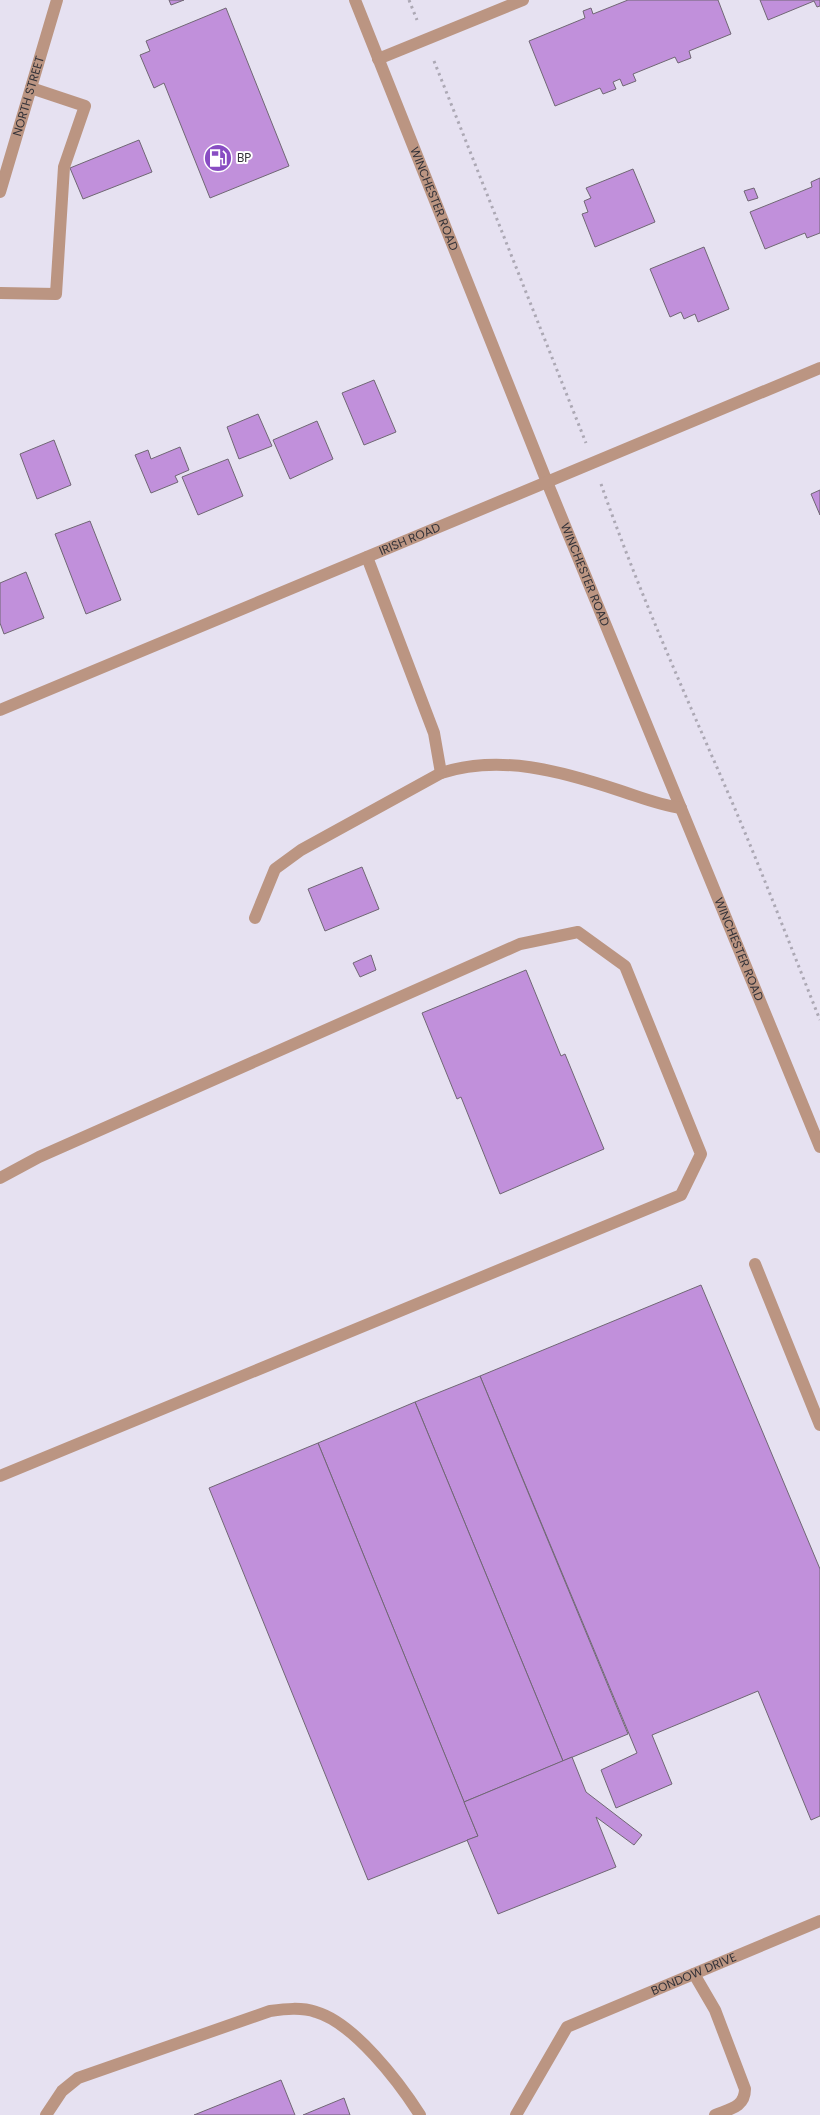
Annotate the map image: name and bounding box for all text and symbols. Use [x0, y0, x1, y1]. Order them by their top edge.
street label: NORTH STREET [8, 53, 48, 138]
fuel station icon: BP [203, 143, 233, 173]
street label: WINCHESTER ROAD [406, 144, 463, 253]
place label: BP [237, 149, 251, 166]
street label: IRISH ROAD [376, 518, 443, 559]
street label: WINCHESTER ROAD [557, 520, 614, 629]
street label: WINCHESTER ROAD [710, 895, 768, 1003]
street label: BONDOW DRIVE [648, 1948, 739, 1999]

